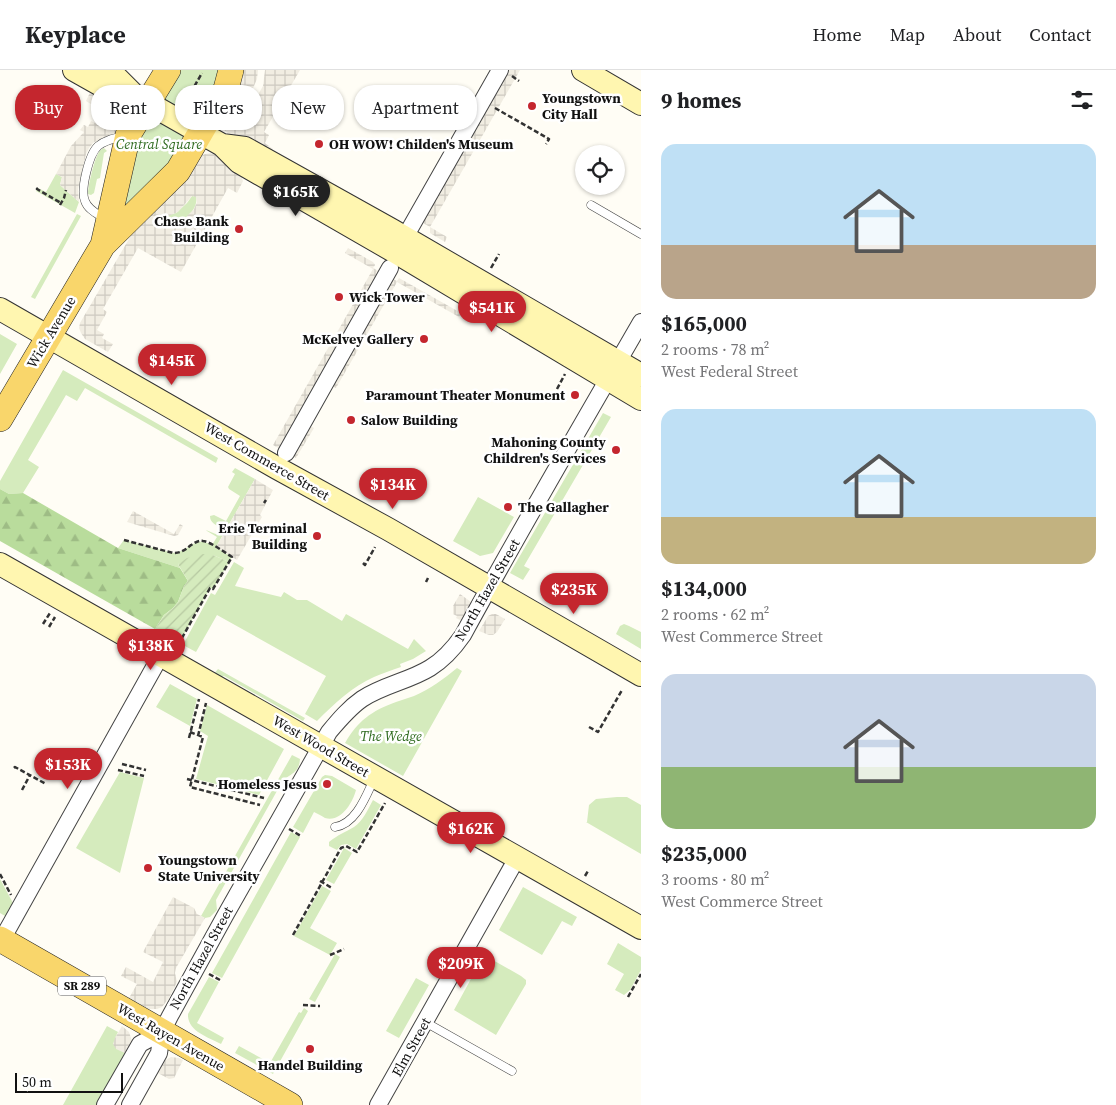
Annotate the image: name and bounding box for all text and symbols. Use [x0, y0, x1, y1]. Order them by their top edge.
text: Keyplace [25, 18, 126, 51]
text: Home [813, 22, 862, 47]
text: Map [890, 22, 925, 47]
text: About [953, 22, 1001, 47]
text: Contact [1029, 22, 1091, 47]
chip: Buy [15, 85, 81, 130]
chip: Rent [91, 85, 165, 130]
chip: Filters [175, 85, 262, 130]
chip: New [272, 85, 344, 130]
chip: Apartment [354, 85, 477, 130]
text: 9 homes [661, 86, 741, 115]
icon: filters [1068, 86, 1096, 114]
place label: Youngstown City Hall [542, 88, 621, 124]
marker: Youngstown City Hall [526, 100, 538, 112]
park label: Central Square [116, 134, 202, 154]
place label: OH WOW! Childen's Museum [329, 134, 514, 154]
marker: OH WOW! Childen's Museum [313, 138, 325, 150]
map controls [575, 145, 625, 195]
button: locate [575, 145, 625, 195]
pin: $165K [261, 174, 331, 217]
icon: home [834, 176, 924, 266]
text: $165K [273, 180, 319, 202]
place label: Chase Bank Building [154, 211, 230, 247]
marker: Chase Bank Building [233, 223, 245, 235]
place label: Wick Tower [349, 287, 425, 307]
pin: $541K [457, 290, 527, 333]
marker: Wick Tower [333, 291, 345, 303]
street label: Wick Avenue [22, 292, 80, 372]
text: $541K [469, 296, 515, 318]
text: $165,000 [661, 309, 747, 338]
place label: McKelvey Gallery [302, 329, 415, 349]
marker: McKelvey Gallery [418, 333, 430, 345]
text: 2 rooms · 78 m² [661, 338, 769, 360]
pin: $145K [137, 344, 207, 386]
text: $145K [149, 349, 195, 371]
text: West Federal Street [661, 360, 798, 382]
place label: Paramount Theater Monument [365, 385, 566, 405]
marker: Paramount Theater Monument [569, 389, 581, 401]
place label: Salow Building [361, 410, 458, 430]
marker: Salow Building [345, 414, 357, 426]
street label: West Commerce Street [201, 417, 334, 505]
place label: Mahoning County Children's Services [484, 432, 607, 468]
icon: home [834, 441, 924, 531]
marker: Mahoning County Children's Services [610, 444, 622, 456]
pin: $134K [358, 468, 428, 510]
text: $134K [370, 473, 416, 495]
place label: The Gallagher [518, 497, 609, 517]
marker: The Gallagher [502, 501, 514, 513]
place label: Erie Terminal Building [218, 518, 307, 554]
marker: Erie Terminal Building [311, 530, 323, 542]
street label: North Hazel Street [450, 535, 525, 645]
pin: $235K [539, 572, 609, 615]
text: $134,000 [661, 574, 747, 603]
text: $235K [551, 578, 597, 600]
text: 2 rooms · 62 m² [661, 603, 769, 625]
text: West Commerce Street [661, 625, 823, 647]
pin: $138K [116, 628, 186, 671]
text: $138K [128, 634, 174, 656]
icon: home [834, 706, 924, 796]
street label: West Wood Street [269, 710, 373, 782]
park label: The Wedge [360, 726, 422, 746]
pin: $153K [33, 748, 103, 790]
text: $153K [45, 753, 91, 775]
place label: Homeless Jesus [218, 774, 318, 794]
marker: Homeless Jesus [321, 778, 333, 790]
pin: $162K [436, 812, 506, 854]
text: $162K [448, 817, 494, 839]
text: $235,000 [661, 839, 747, 868]
place label: Youngstown State University [158, 850, 260, 886]
marker: Youngstown State University [142, 862, 154, 874]
text: 3 rooms · 80 m² [661, 868, 769, 890]
text: West Commerce Street [661, 890, 823, 912]
street label: North Hazel Street [164, 902, 238, 1013]
pin: $209K [426, 946, 496, 989]
text: $209K [438, 952, 484, 974]
road number: SR 289 [58, 976, 106, 996]
street label: West Rayen Avenue [113, 998, 229, 1076]
street label: Elm Street [387, 1013, 436, 1080]
marker: Handel Building [304, 1043, 316, 1055]
place label: Handel Building [258, 1055, 363, 1075]
scale bar [15, 1070, 122, 1093]
text: 50 m [22, 1072, 52, 1092]

